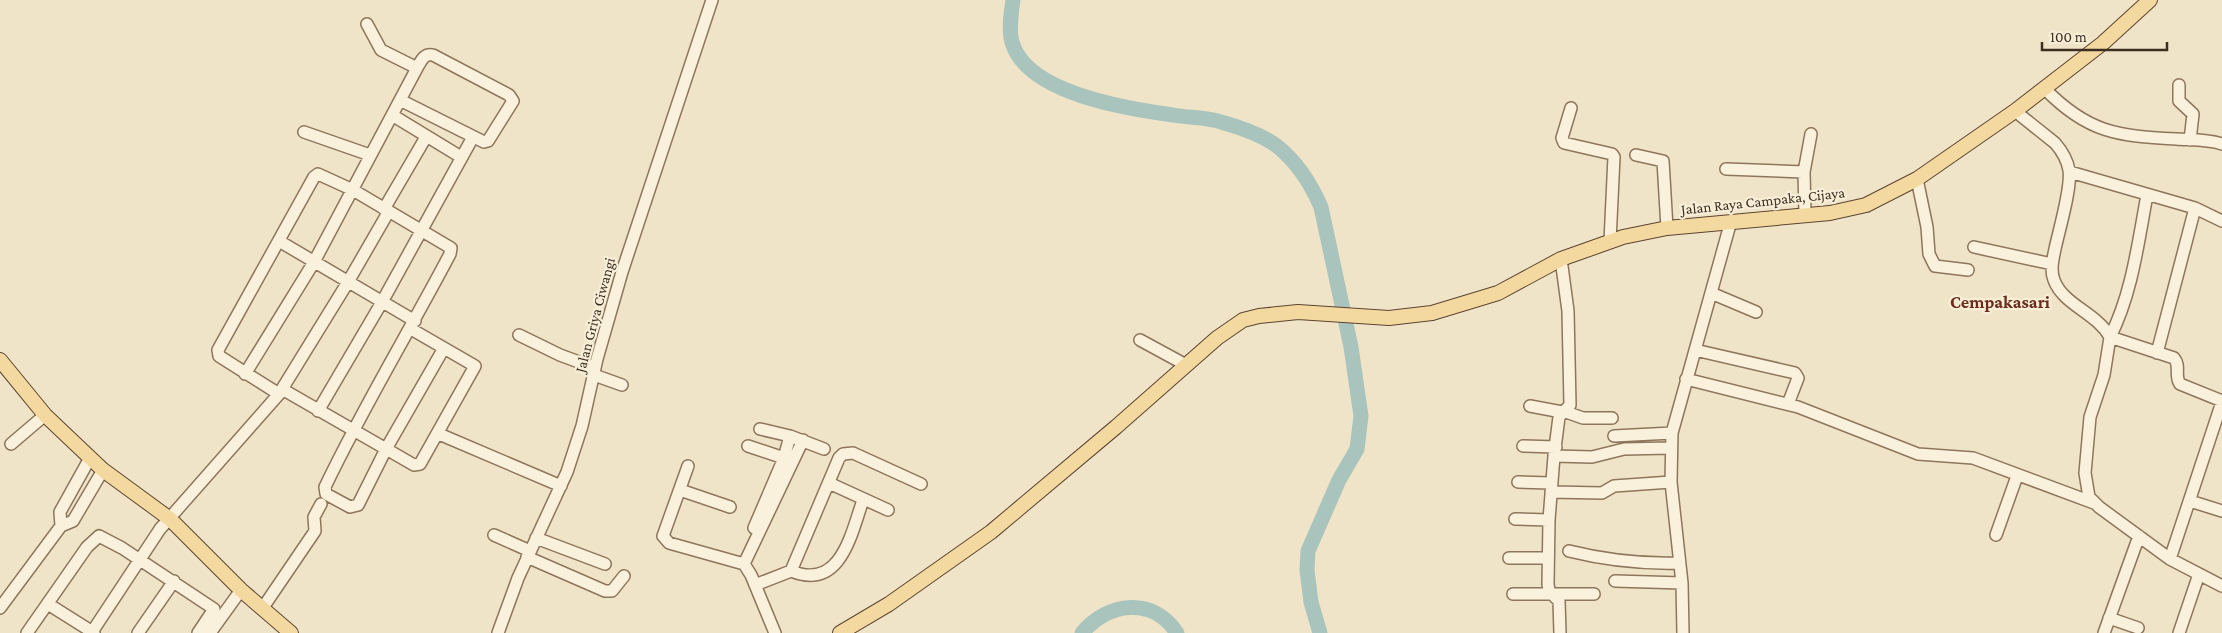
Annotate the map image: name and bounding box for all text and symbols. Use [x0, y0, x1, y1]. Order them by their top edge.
scale bar [2042, 20, 2167, 52]
text: 100 m [2050, 29, 2087, 45]
street label: Jalan Raya Campaka, Cijaya [1678, 184, 1846, 219]
street label: Jalan Griya Ciwangi [571, 256, 619, 376]
district label: Cempakasari [1950, 292, 2051, 312]

